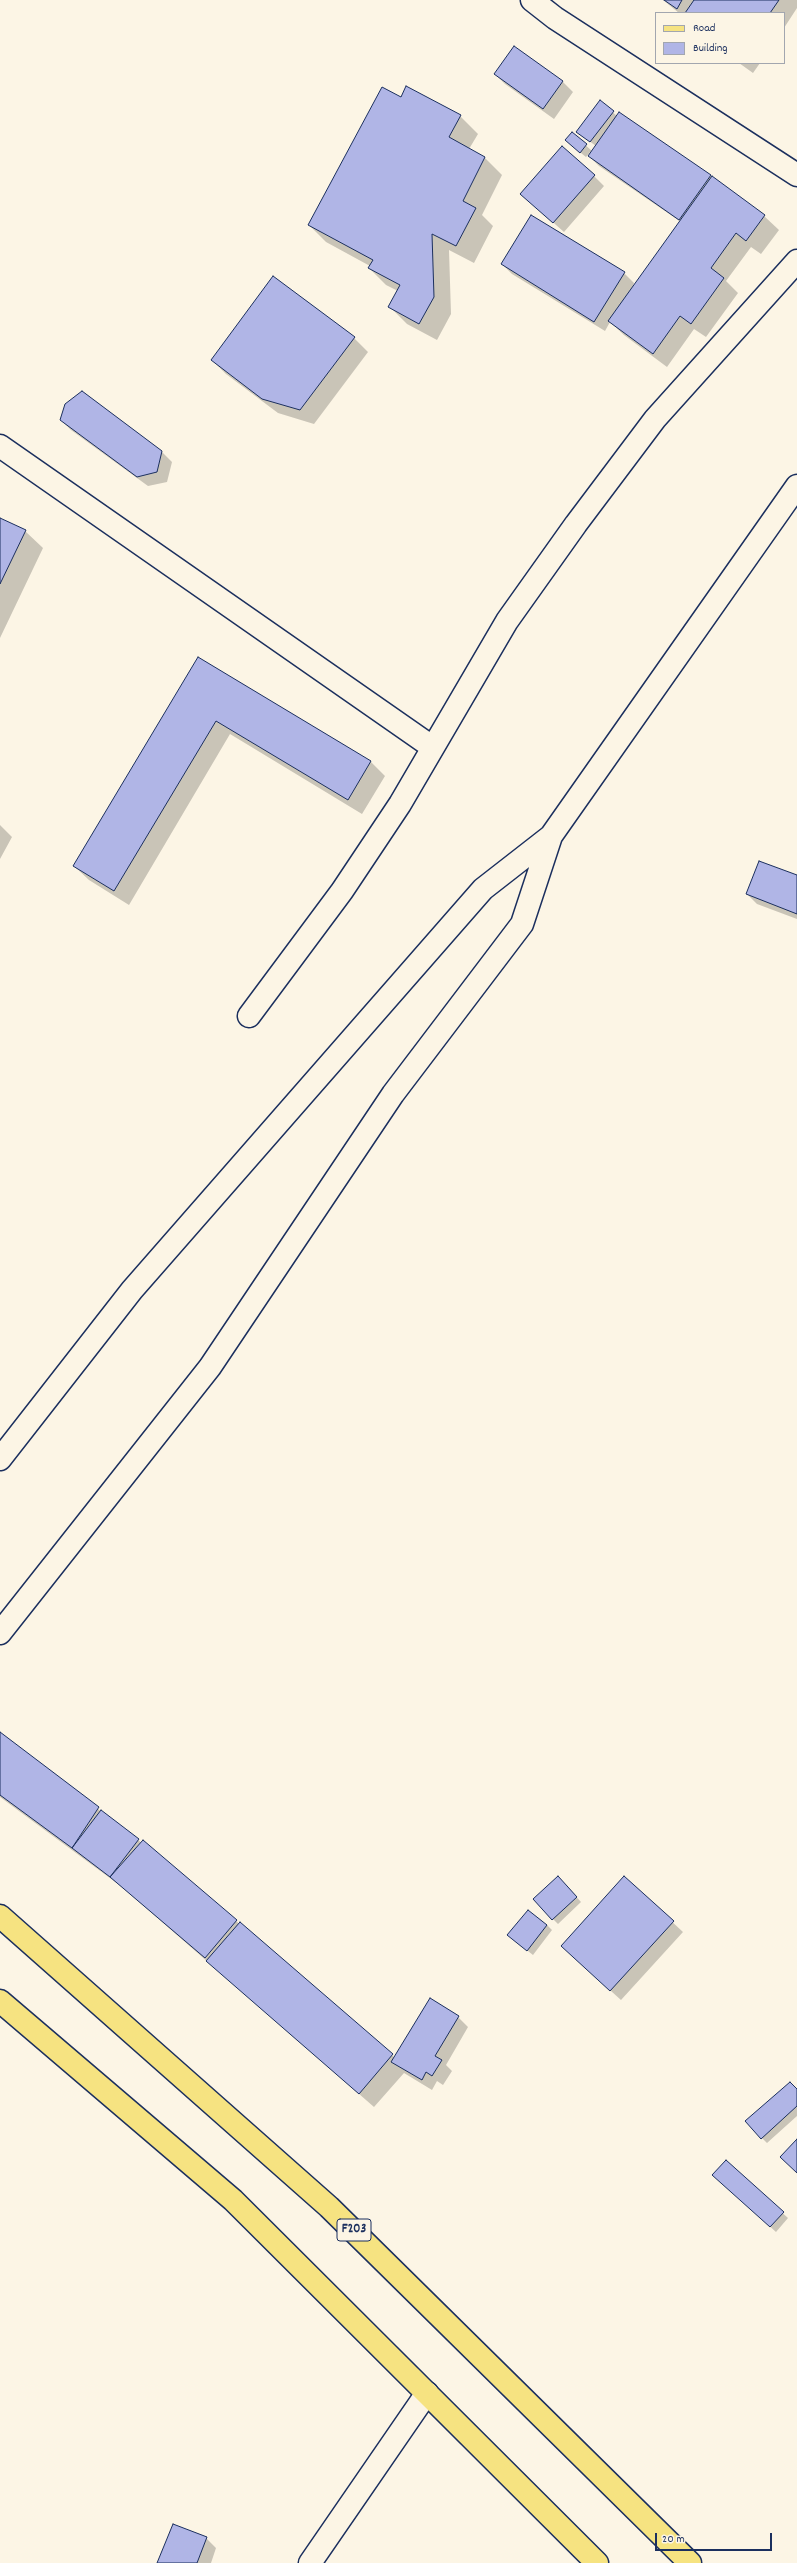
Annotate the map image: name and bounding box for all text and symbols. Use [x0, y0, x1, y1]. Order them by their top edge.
legend [655, 12, 785, 64]
text: Road [693, 20, 715, 37]
text: Building [693, 40, 728, 57]
road number: F203 [337, 2219, 371, 2241]
scale bar [657, 2525, 774, 2551]
text: 20 m [662, 2531, 685, 2548]

